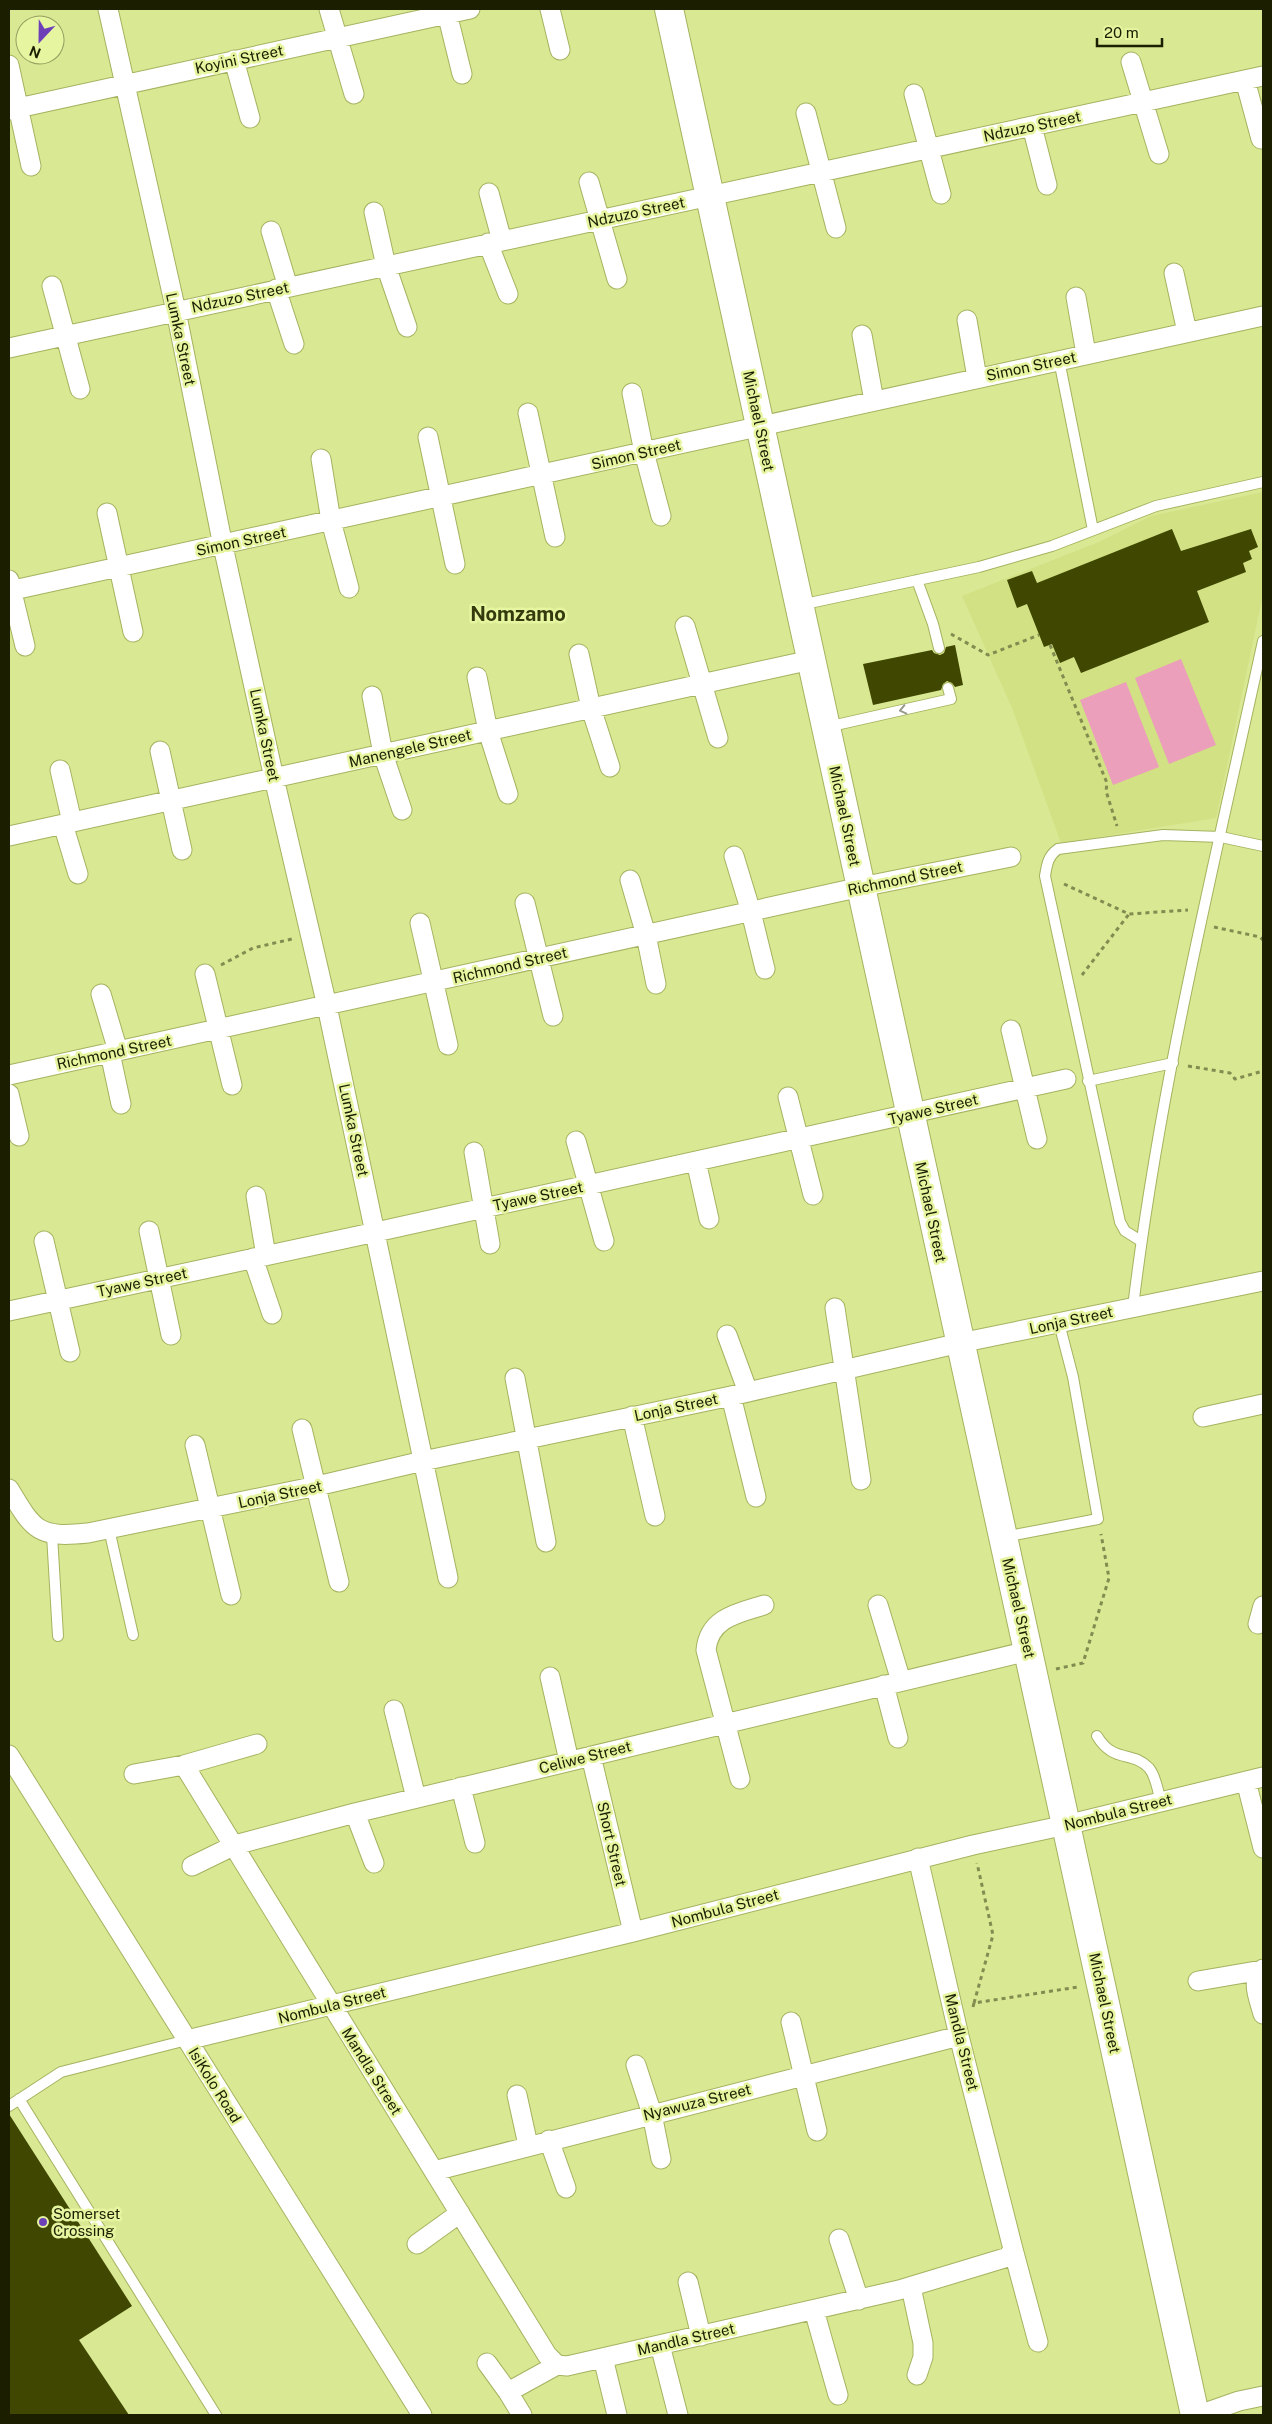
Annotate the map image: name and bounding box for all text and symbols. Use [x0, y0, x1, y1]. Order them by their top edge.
north arrow [15, 15, 65, 65]
scale bar [1097, 15, 1162, 47]
text: 20 m [1104, 24, 1139, 41]
street label: Koyini Street [193, 41, 285, 77]
text: N [27, 43, 43, 62]
street label: Ndzuzo Street [982, 107, 1082, 145]
street label: Ndzuzo Street [586, 193, 686, 231]
street label: Ndzuzo Street [190, 278, 290, 316]
street label: Lumka Street [163, 291, 199, 387]
street label: Simon Street [985, 348, 1078, 384]
street label: Michael Street [740, 369, 778, 473]
street label: Simon Street [590, 435, 683, 473]
street label: Simon Street [195, 523, 288, 559]
district label: Nomzamo [470, 602, 566, 626]
street label: Lumka Street [247, 687, 283, 783]
one-way arrow [899, 704, 908, 715]
street label: Manengele Street [347, 726, 473, 770]
street label: Michael Street [826, 764, 864, 868]
street label: Richmond Street [846, 857, 964, 898]
street label: Richmond Street [451, 944, 569, 986]
street label: Richmond Street [55, 1031, 173, 1072]
street label: Lumka Street [336, 1082, 372, 1178]
street label: Tyawe Street [886, 1090, 980, 1128]
street label: Michael Street [912, 1160, 950, 1264]
street label: Tyawe Street [491, 1178, 585, 1214]
street label: Tyawe Street [95, 1264, 189, 1300]
street label: Lonja Street [1028, 1303, 1115, 1337]
street label: Lonja Street [633, 1390, 720, 1424]
street label: Lonja Street [237, 1477, 324, 1511]
street label: Michael Street [999, 1556, 1039, 1660]
street label: Celiwe Street [537, 1737, 633, 1777]
street label: Nombula Street [1062, 1790, 1174, 1834]
street label: Short Street [594, 1800, 630, 1888]
street label: Nombula Street [669, 1885, 781, 1931]
street label: Michael Street [1086, 1951, 1124, 2055]
street label: Nombula Street [276, 1983, 388, 2027]
street label: Mandla Street [942, 1992, 982, 2092]
street label: Mandla Street [338, 2024, 406, 2118]
street label: IsiKolo Road [185, 2044, 245, 2126]
street label: Nyawuza Street [641, 2080, 753, 2124]
place label: Somerset Crossing [53, 2205, 121, 2239]
marker: Somerset Crossing [37, 2216, 49, 2228]
street label: Mandla Street [636, 2319, 737, 2358]

